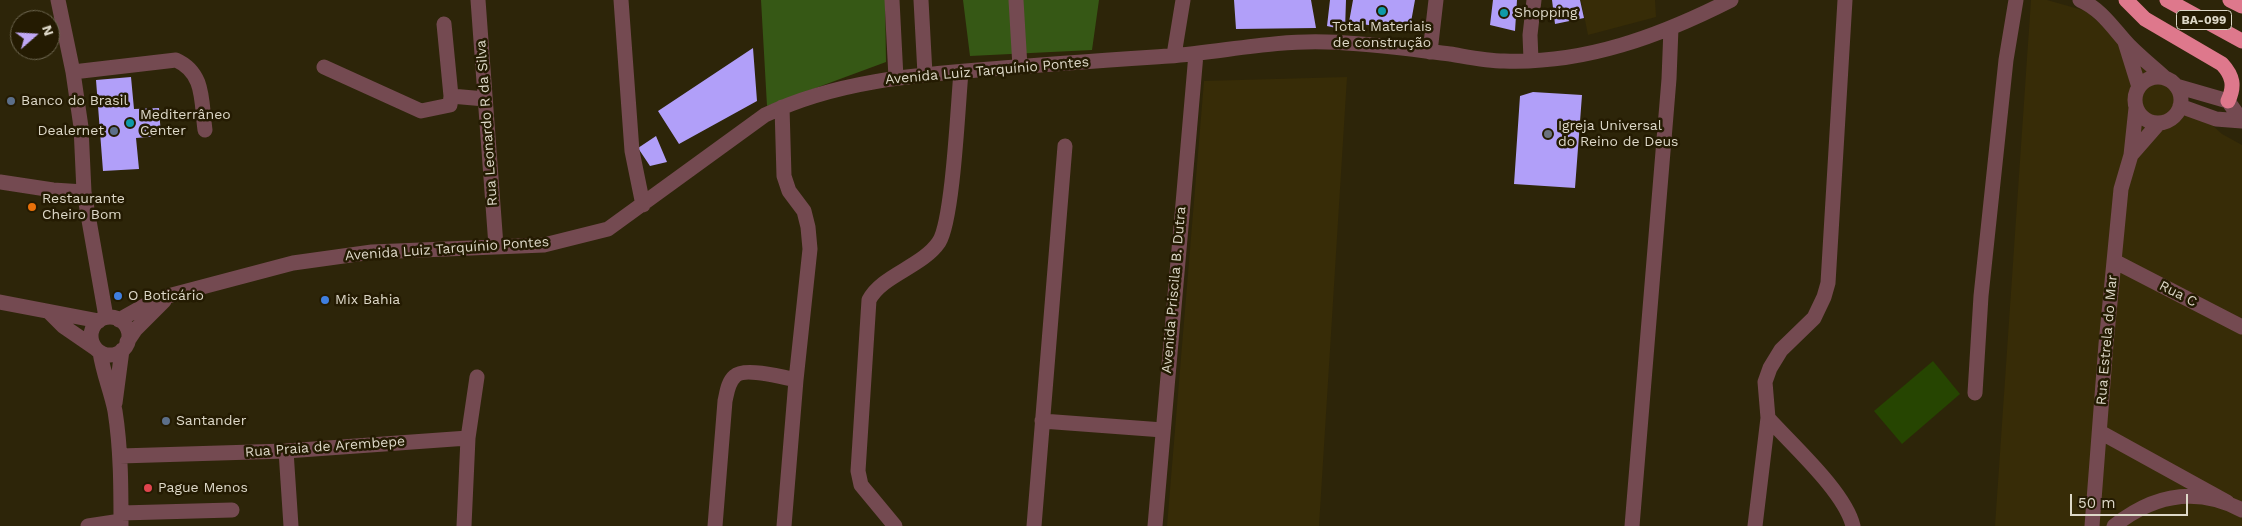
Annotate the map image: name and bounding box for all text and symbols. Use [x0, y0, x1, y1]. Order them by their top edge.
marker: Total Materiais de construção [1376, 5, 1388, 17]
place label: Shopping [1514, 5, 1577, 21]
marker: Shopping [1498, 7, 1510, 19]
north arrow [10, 10, 60, 60]
road number: BA-099 [2176, 10, 2232, 30]
place label: Total Materiais de construção [1332, 19, 1432, 52]
text: N [39, 23, 57, 38]
street label: Rua Leonardo R da Silva [473, 39, 501, 207]
street label: Avenida Luiz Tarquínio Pontes [884, 54, 1090, 88]
place label: Banco do Brasil [21, 93, 128, 109]
marker: Banco do Brasil [5, 95, 17, 107]
place label: Mediterrâneo Center [140, 107, 231, 140]
marker: Mediterrâneo Center [124, 117, 136, 129]
place label: Igreja Universal do Reino de Deus [1558, 118, 1678, 150]
place label: Dealernet [37, 123, 104, 139]
marker: Dealernet [108, 125, 120, 137]
marker: Igreja Universal do Reino de Deus [1542, 128, 1554, 140]
place label: Restaurante Cheiro Bom [42, 191, 125, 223]
marker: Restaurante Cheiro Bom [26, 201, 38, 213]
street label: Avenida Priscila B. Dutra [1158, 206, 1190, 374]
street label: Avenida Luiz Tarquínio Pontes [344, 233, 550, 265]
street label: Rua Estrela do Mar [2093, 274, 2121, 406]
street label: Rua C [2156, 277, 2200, 311]
place label: O Boticário [128, 288, 204, 304]
marker: O Boticário [112, 290, 124, 302]
place label: Mix Bahia [335, 292, 400, 308]
marker: Mix Bahia [319, 294, 331, 306]
place label: Santander [176, 413, 246, 429]
marker: Santander [160, 415, 172, 427]
street label: Rua Praia de Arembepe [244, 433, 406, 461]
place label: Pague Menos [158, 480, 248, 496]
marker: Pague Menos [142, 482, 154, 494]
scale bar [2072, 484, 2190, 516]
text: 50 m [2078, 494, 2115, 512]

